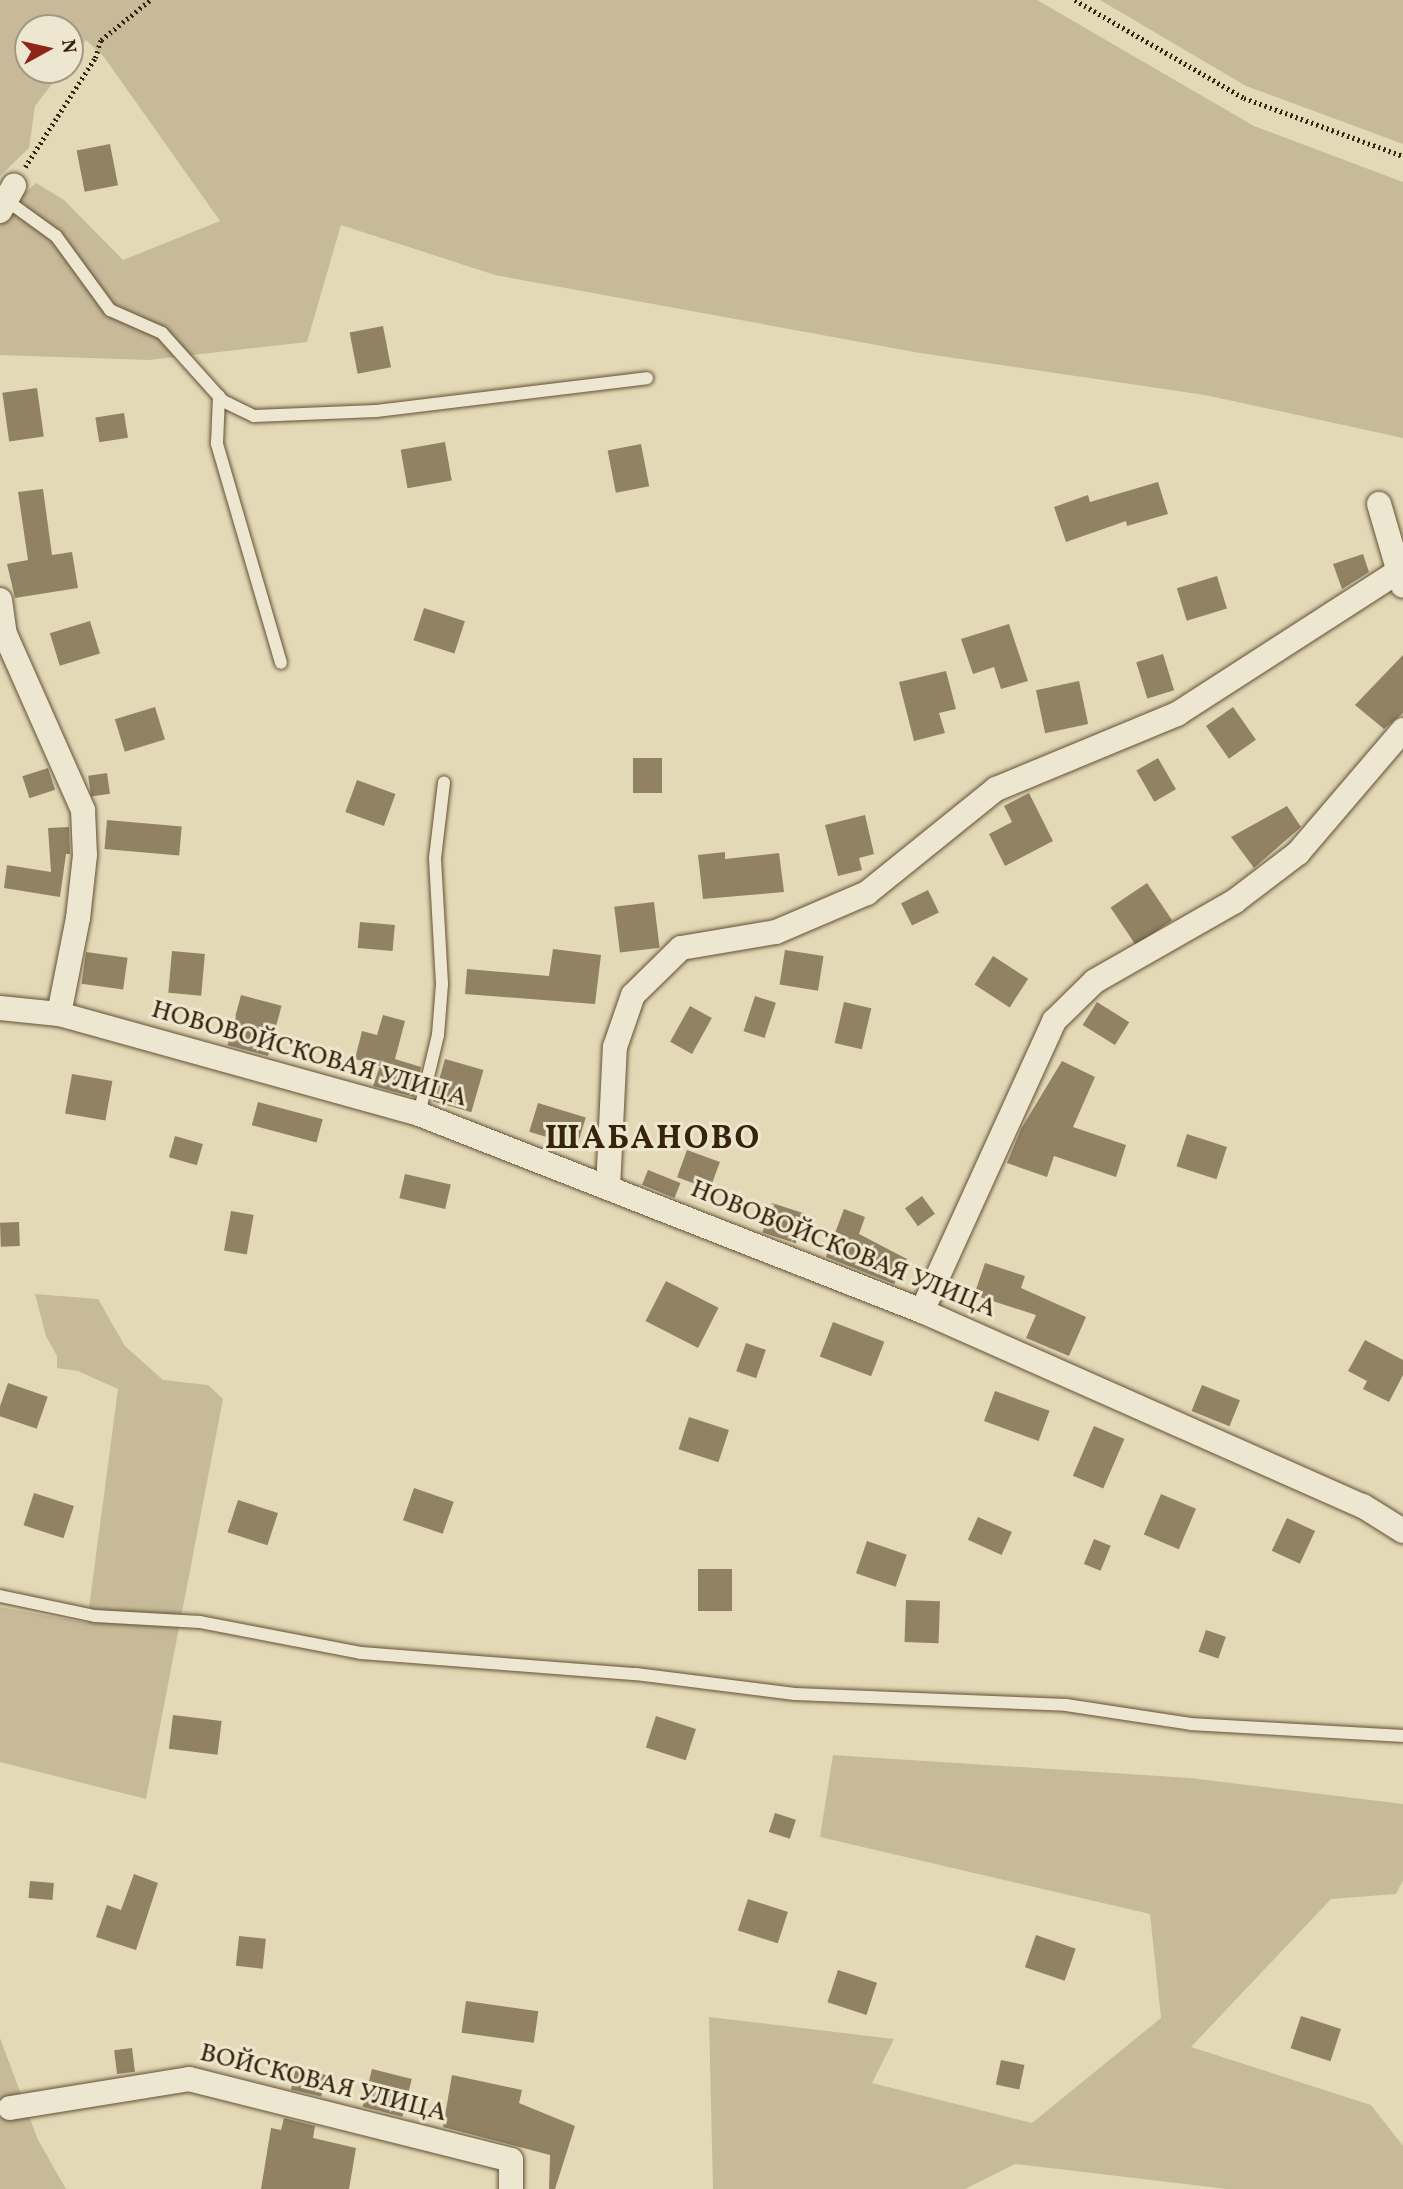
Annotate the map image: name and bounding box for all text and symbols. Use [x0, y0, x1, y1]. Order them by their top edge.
north arrow [14, 14, 84, 84]
text: N [54, 38, 82, 55]
street label: НОВОВОЙСКОВАЯ УЛИЦА [148, 995, 470, 1115]
district label: ШАБАНОВО [546, 1121, 760, 1161]
street label: НОВОВОЙСКОВАЯ УЛИЦА [686, 1174, 1000, 1326]
street label: ВОЙСКОВАЯ УЛИЦА [196, 2038, 450, 2130]

